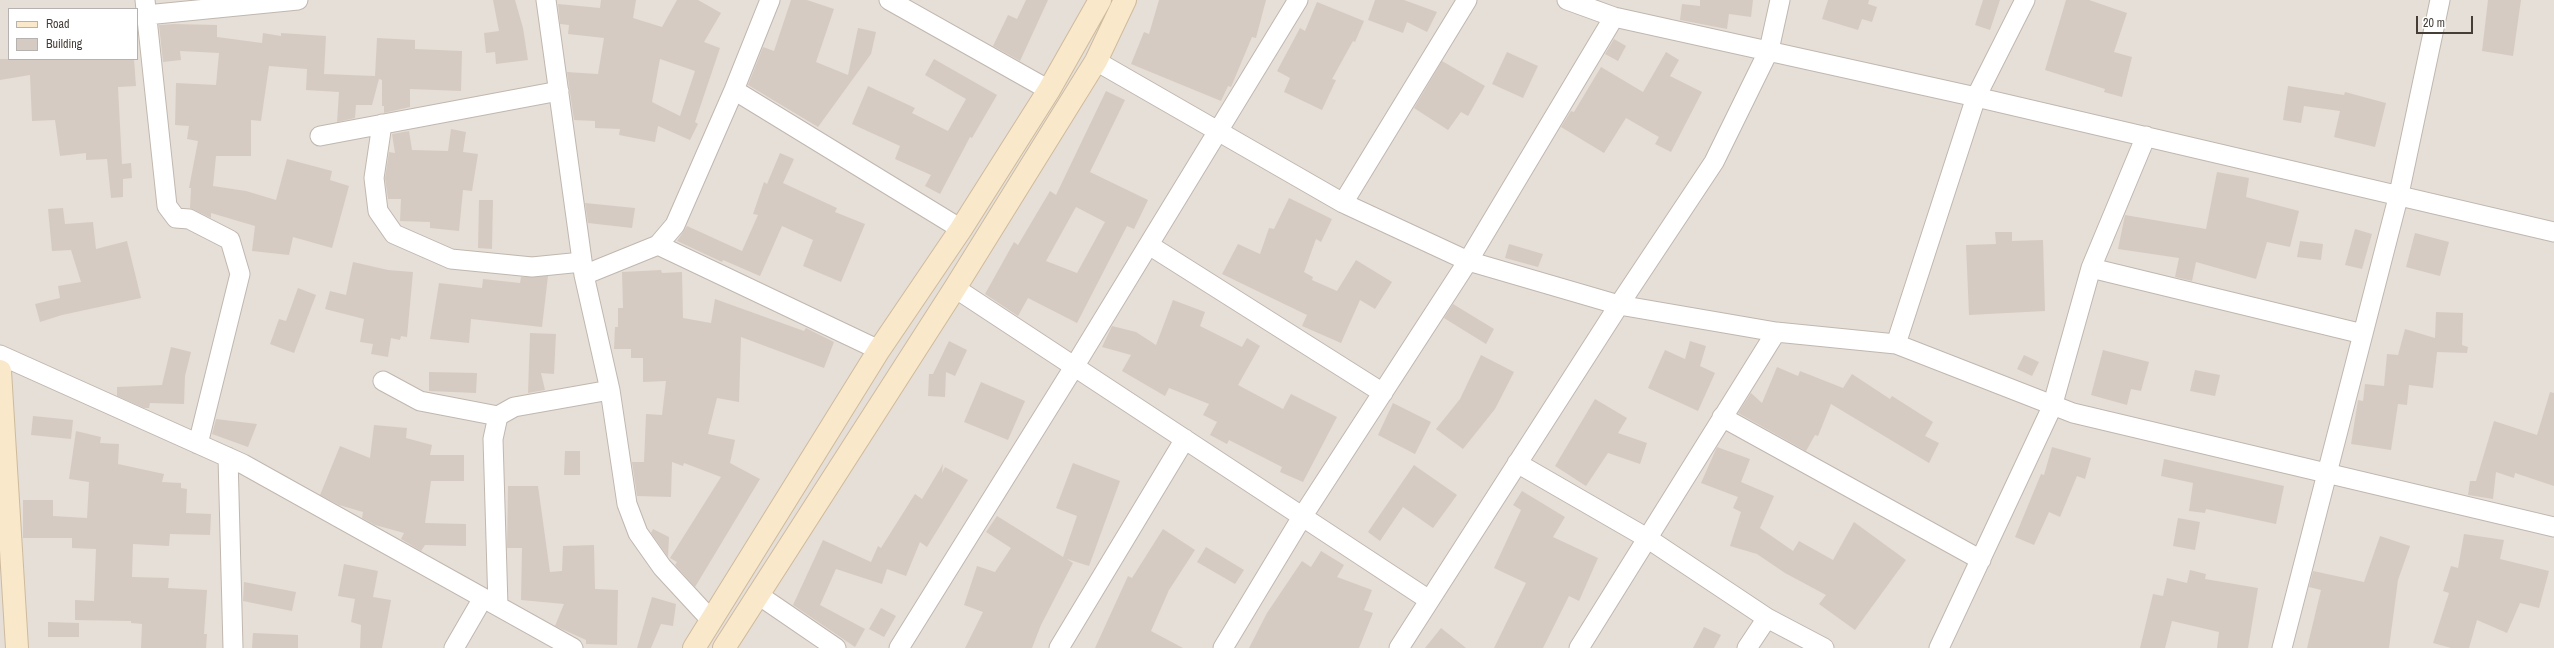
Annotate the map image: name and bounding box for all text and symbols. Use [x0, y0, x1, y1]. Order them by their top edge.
legend [8, 8, 138, 60]
scale bar [2418, 8, 2475, 34]
text: 20 m [2423, 15, 2445, 31]
text: Road [46, 16, 70, 32]
text: Building [46, 36, 82, 52]

